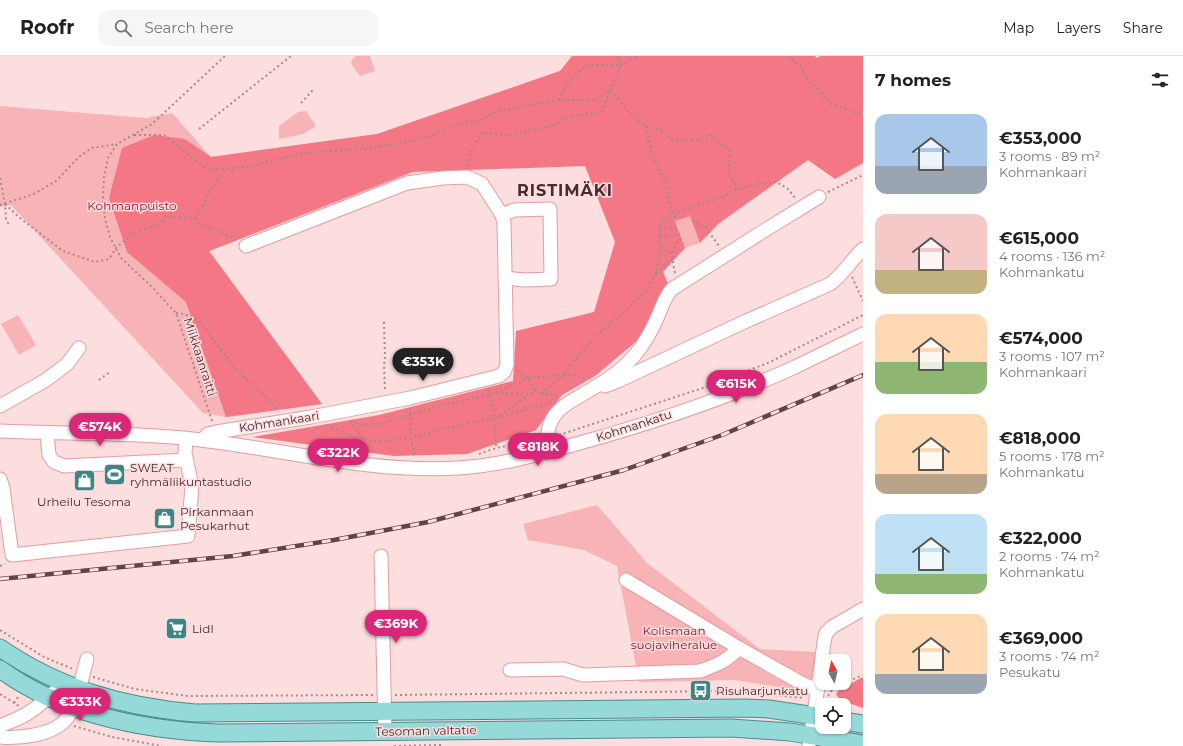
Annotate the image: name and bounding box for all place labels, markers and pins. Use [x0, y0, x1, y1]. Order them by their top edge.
pin: €353K [395, 348, 451, 382]
pin: €615K [708, 370, 764, 404]
pin: €574K [72, 413, 128, 447]
pin: €818K [510, 433, 566, 467]
pin: €322K [310, 439, 366, 473]
place label: SWEAT ryhmäliikuntastudio [130, 460, 251, 489]
sports icon: SWEAT ryhmäliikuntastudio [102, 462, 128, 488]
shop icon: Urheilu Tesoma [71, 468, 97, 494]
place label: Urheilu Tesoma [37, 494, 131, 509]
place label: Pirkanmaan Pesukarhut [180, 504, 254, 533]
shop icon: Pirkanmaan Pesukarhut [152, 506, 178, 532]
pin: €369K [368, 610, 424, 644]
supermarket icon: Lidl [164, 616, 190, 642]
place label: Lidl [192, 621, 214, 636]
bus stop icon: Risuharjunkatu [688, 678, 714, 704]
place label: Risuharjunkatu [716, 683, 808, 698]
pin: €333K [52, 688, 108, 722]

